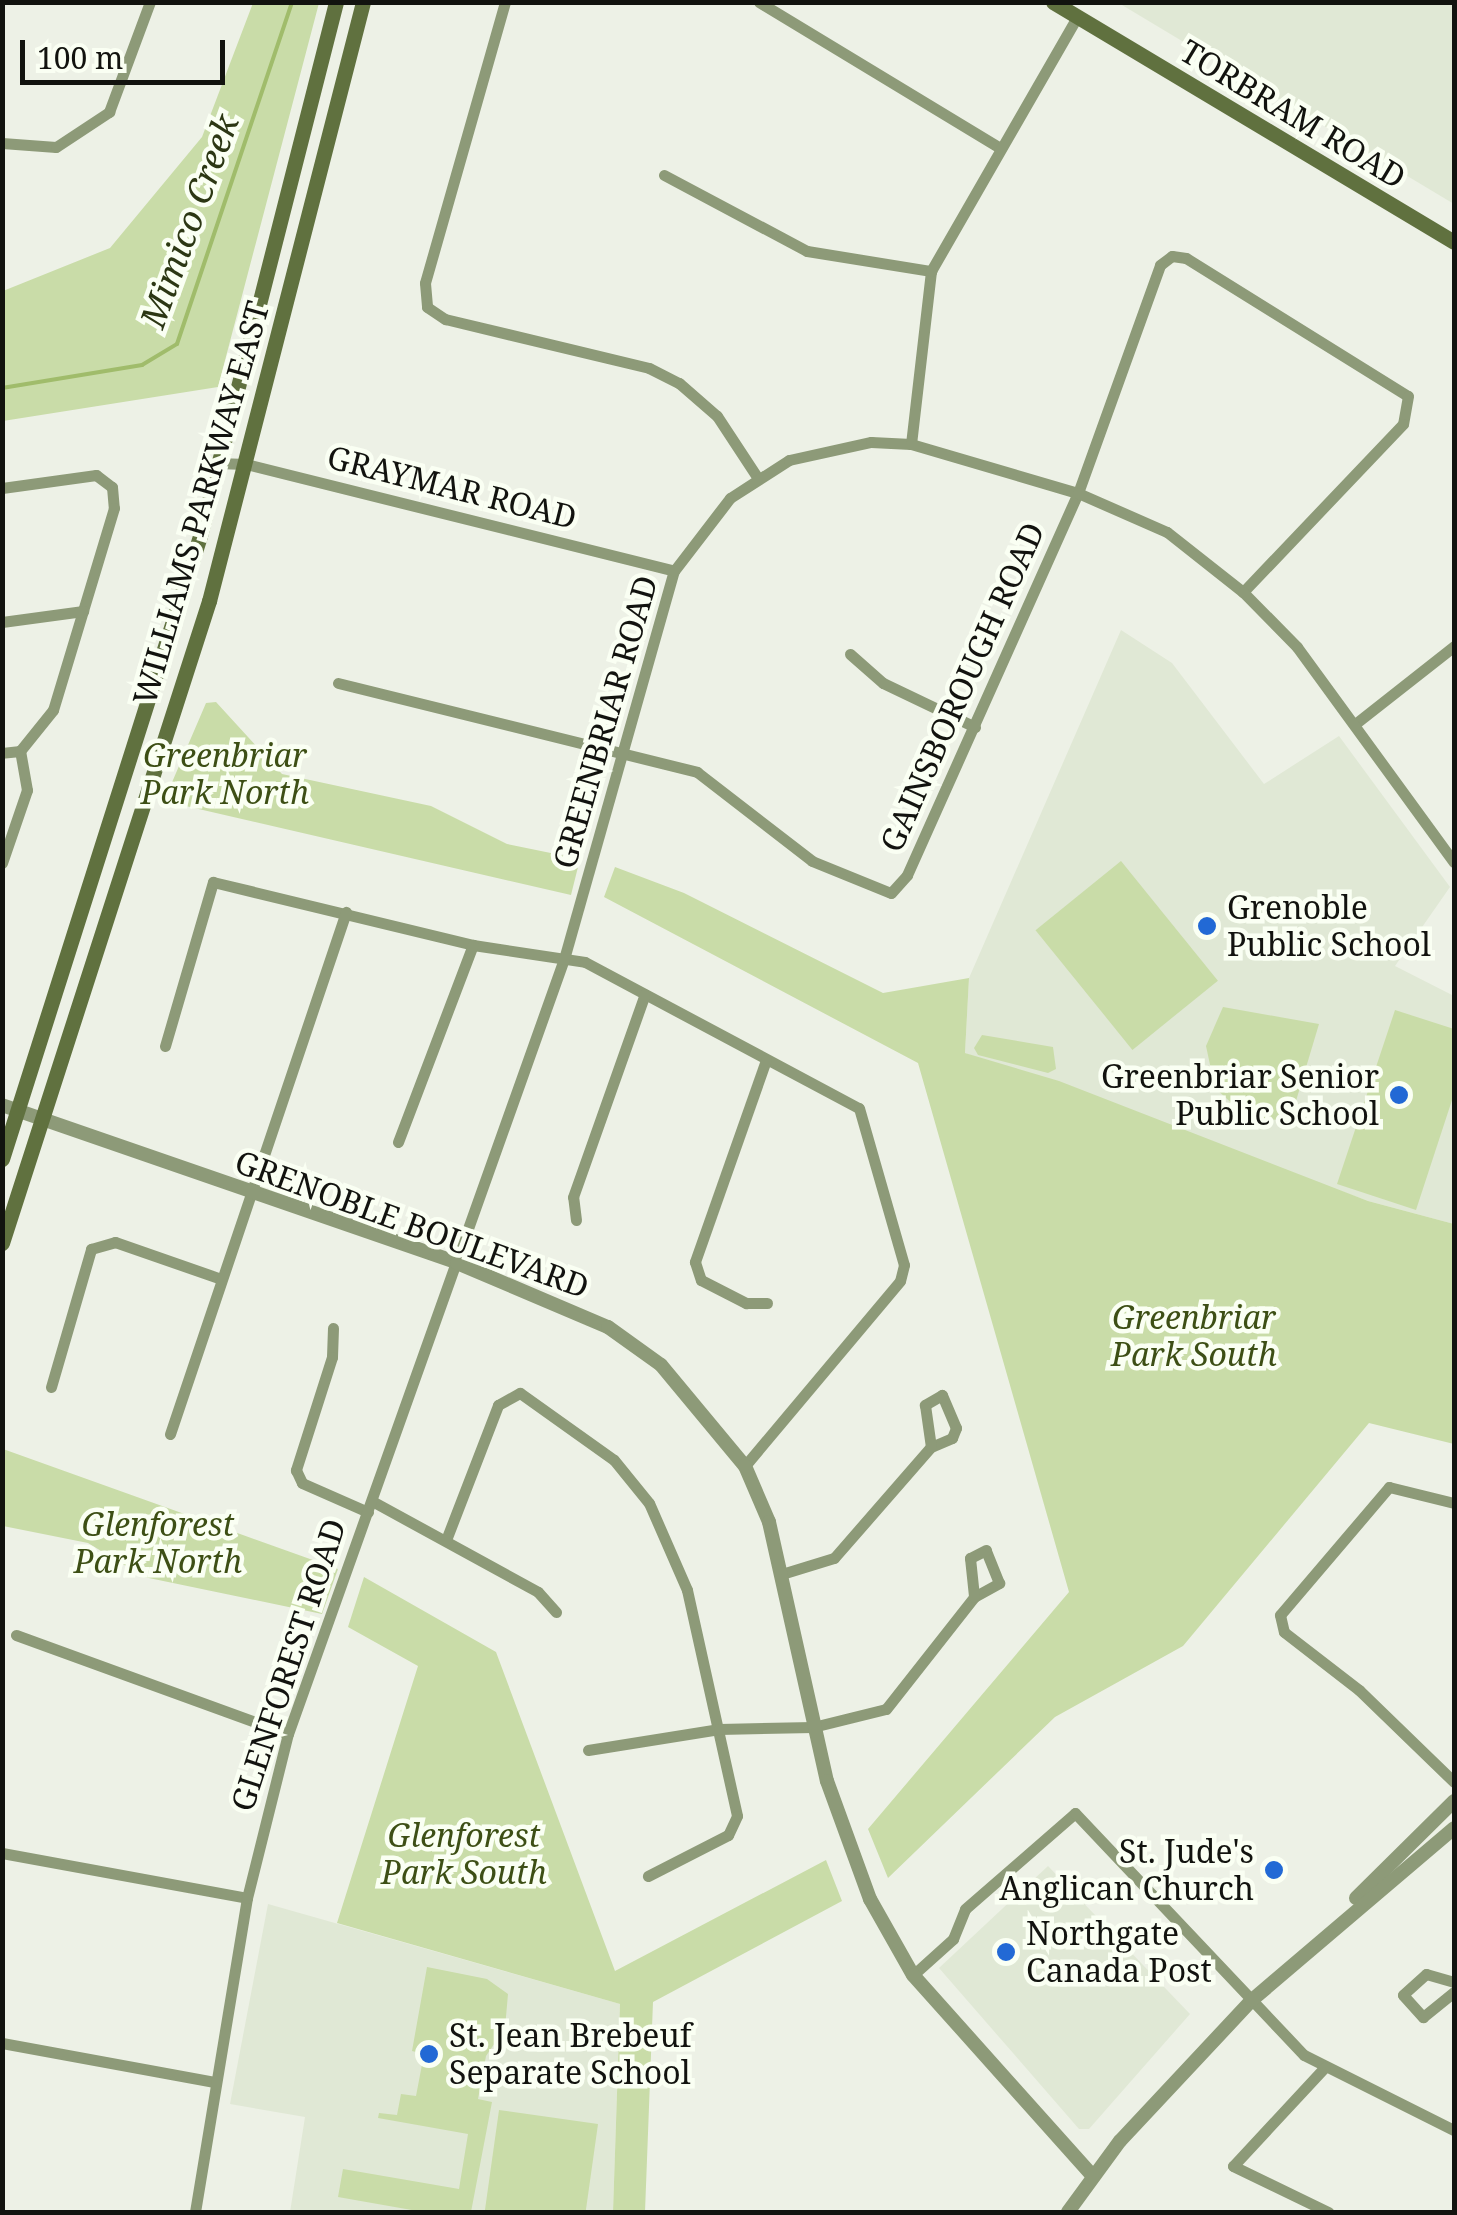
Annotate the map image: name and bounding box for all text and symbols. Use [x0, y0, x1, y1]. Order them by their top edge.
scale bar [25, 20, 230, 82]
street label: TORBRAM ROAD [1173, 32, 1413, 196]
text: 100 m [37, 37, 123, 78]
water label: Mimico Creek [131, 109, 247, 333]
street label: WILLIAMS PARKWAY EAST [125, 297, 277, 709]
street label: GRAYMAR ROAD [323, 437, 581, 537]
street label: GAINSBOROUGH ROAD [872, 516, 1052, 858]
street label: GREENBRIAR ROAD [545, 571, 665, 873]
park label: Greenbriar Park North [141, 737, 309, 812]
place label: Grenoble Public School [1227, 889, 1431, 964]
marker: Grenoble Public School [1196, 915, 1218, 937]
place label: Greenbriar Senior Public School [1101, 1058, 1379, 1133]
marker: Greenbriar Senior Public School [1388, 1084, 1410, 1106]
street label: GRENOBLE BOULEVARD [230, 1142, 594, 1306]
park label: Greenbriar Park South [1111, 1299, 1277, 1374]
park label: Glenforest Park North [74, 1506, 242, 1581]
street label: GLENFOREST ROAD [223, 1514, 353, 1816]
park label: Glenforest Park South [381, 1817, 547, 1892]
place label: St. Jude's Anglican Church [999, 1833, 1254, 1908]
marker: St. Jude's Anglican Church [1263, 1859, 1285, 1881]
place label: Northgate Canada Post [1026, 1915, 1212, 1990]
marker: Northgate Canada Post [995, 1941, 1017, 1963]
place label: St. Jean Brebeuf Separate School [449, 2017, 692, 2092]
marker: St. Jean Brebeuf Separate School [418, 2043, 440, 2065]

